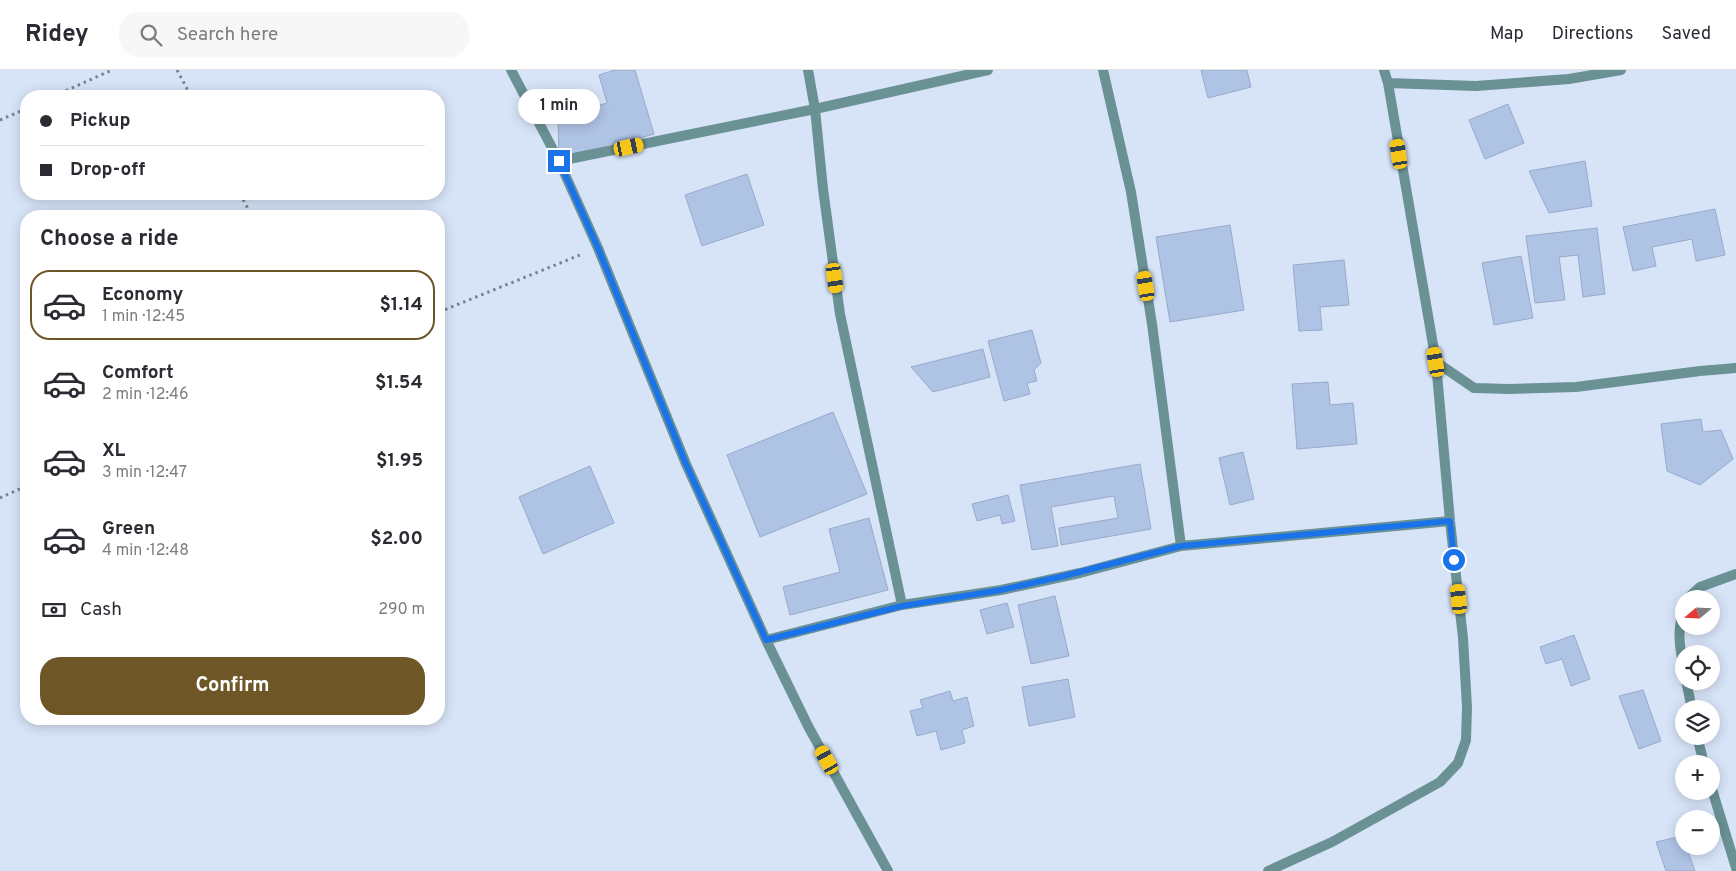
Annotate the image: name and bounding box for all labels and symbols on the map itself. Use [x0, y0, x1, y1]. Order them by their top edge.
callout: 1 min [518, 88, 600, 124]
car [612, 137, 645, 157]
car [1389, 138, 1408, 170]
route end [548, 150, 570, 172]
car [825, 262, 844, 294]
car [1136, 270, 1155, 302]
car [1426, 346, 1445, 378]
route start [1443, 549, 1465, 571]
car [1449, 583, 1468, 615]
north arrow [1675, 590, 1720, 635]
car [813, 743, 840, 777]

